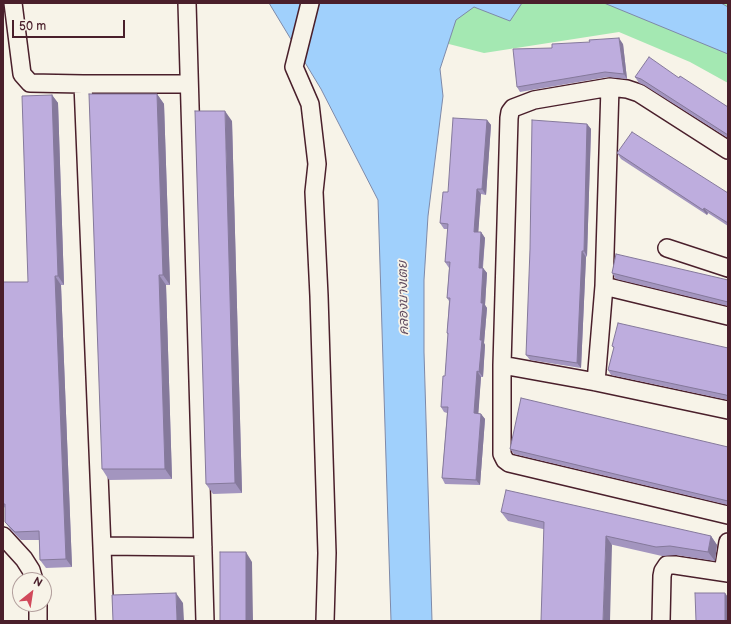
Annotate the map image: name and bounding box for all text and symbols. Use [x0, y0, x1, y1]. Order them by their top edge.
scale bar [14, 12, 127, 38]
text: 50 m [19, 19, 46, 34]
water label: คลองบางเตย [396, 261, 412, 335]
north arrow [12, 572, 52, 612]
text: N [31, 574, 45, 590]

